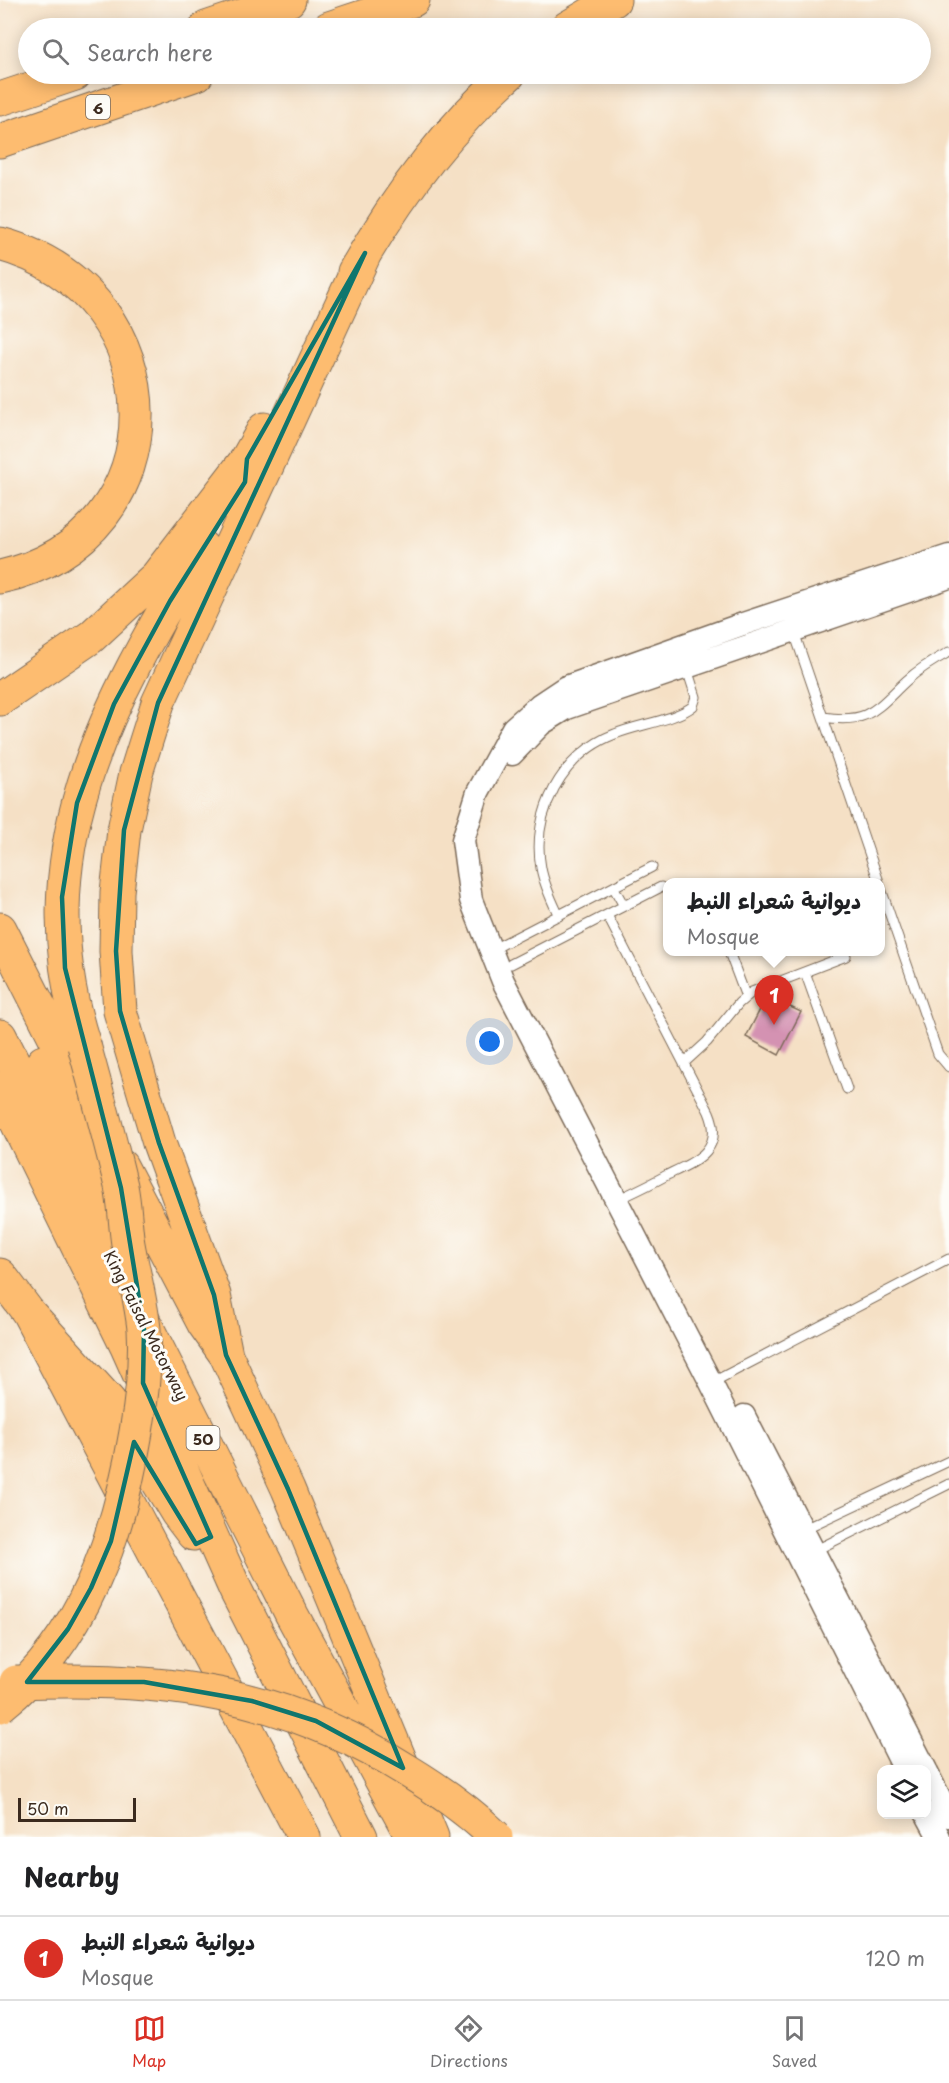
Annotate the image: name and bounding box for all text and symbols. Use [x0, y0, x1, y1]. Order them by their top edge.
search box [18, 18, 931, 84]
icon: search [39, 35, 72, 68]
text: Search here [87, 35, 213, 68]
road number: 6 [86, 95, 110, 119]
popup [663, 878, 885, 956]
text: ديوانية شعراء النبط [687, 883, 861, 916]
text: Mosque [687, 921, 760, 951]
pin: 1 [754, 976, 794, 1025]
your location [475, 1027, 504, 1056]
street label: King Faisal Motorway [99, 1246, 195, 1404]
road number: 50 [186, 1426, 220, 1450]
map controls [877, 1765, 931, 1819]
button: layers [877, 1765, 931, 1819]
scale bar [18, 1795, 136, 1822]
text: 50 m [27, 1796, 68, 1820]
text: Nearby [24, 1857, 119, 1896]
text: ديوانية شعراء النبط [81, 1924, 255, 1957]
text: 1 [39, 1943, 48, 1973]
text: 120 m [866, 1943, 925, 1973]
text: Mosque [81, 1962, 154, 1992]
tab: Map [132, 2012, 166, 2072]
tab: Directions [430, 2012, 508, 2072]
tab: Saved [772, 2012, 817, 2072]

